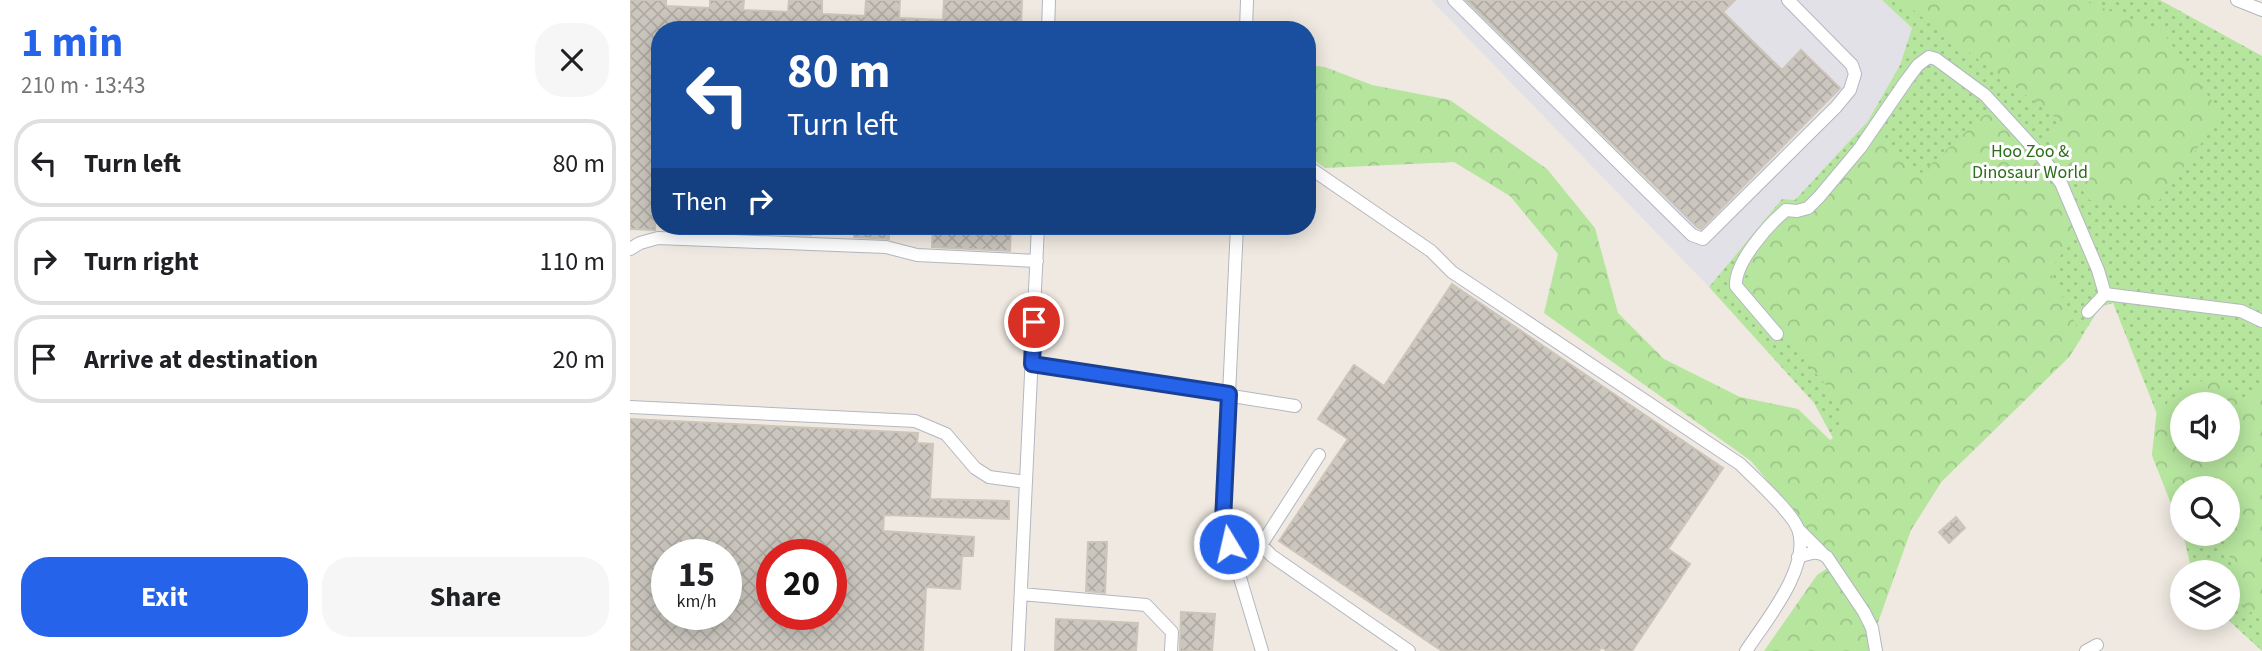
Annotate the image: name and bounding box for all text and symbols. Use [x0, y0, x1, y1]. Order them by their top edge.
text: 1 min [21, 13, 123, 73]
button: close [535, 23, 609, 97]
text: 80 m [787, 37, 891, 107]
icon: left [672, 49, 763, 140]
text: 210 m · 13:43 [21, 69, 145, 102]
text: Turn left [787, 102, 898, 148]
park label: Hoo Zoo & Dinosaur World [1972, 139, 2088, 185]
icon: left [25, 144, 63, 182]
text: Turn left [84, 145, 181, 182]
text: 80 m [552, 145, 605, 182]
icon: right [741, 182, 779, 220]
text: Then [672, 183, 727, 220]
icon: right [25, 242, 63, 280]
text: Turn right [84, 243, 199, 280]
text: 110 m [539, 243, 605, 280]
pin [1004, 292, 1064, 352]
icon: arrive [1015, 303, 1053, 341]
icon: arrive [25, 340, 63, 378]
text: Arrive at destination [84, 341, 318, 378]
text: 20 m [552, 341, 605, 378]
map controls [2170, 392, 2240, 630]
button: sound [2170, 392, 2240, 462]
button: search [2170, 476, 2240, 546]
position arrow [1192, 507, 1266, 581]
speed limit sign: 20 [756, 539, 847, 630]
text: 15 [678, 550, 715, 600]
button: Exit [21, 557, 308, 637]
button: Share [322, 557, 609, 637]
button: layers [2170, 560, 2240, 630]
text: km/h [677, 589, 716, 614]

